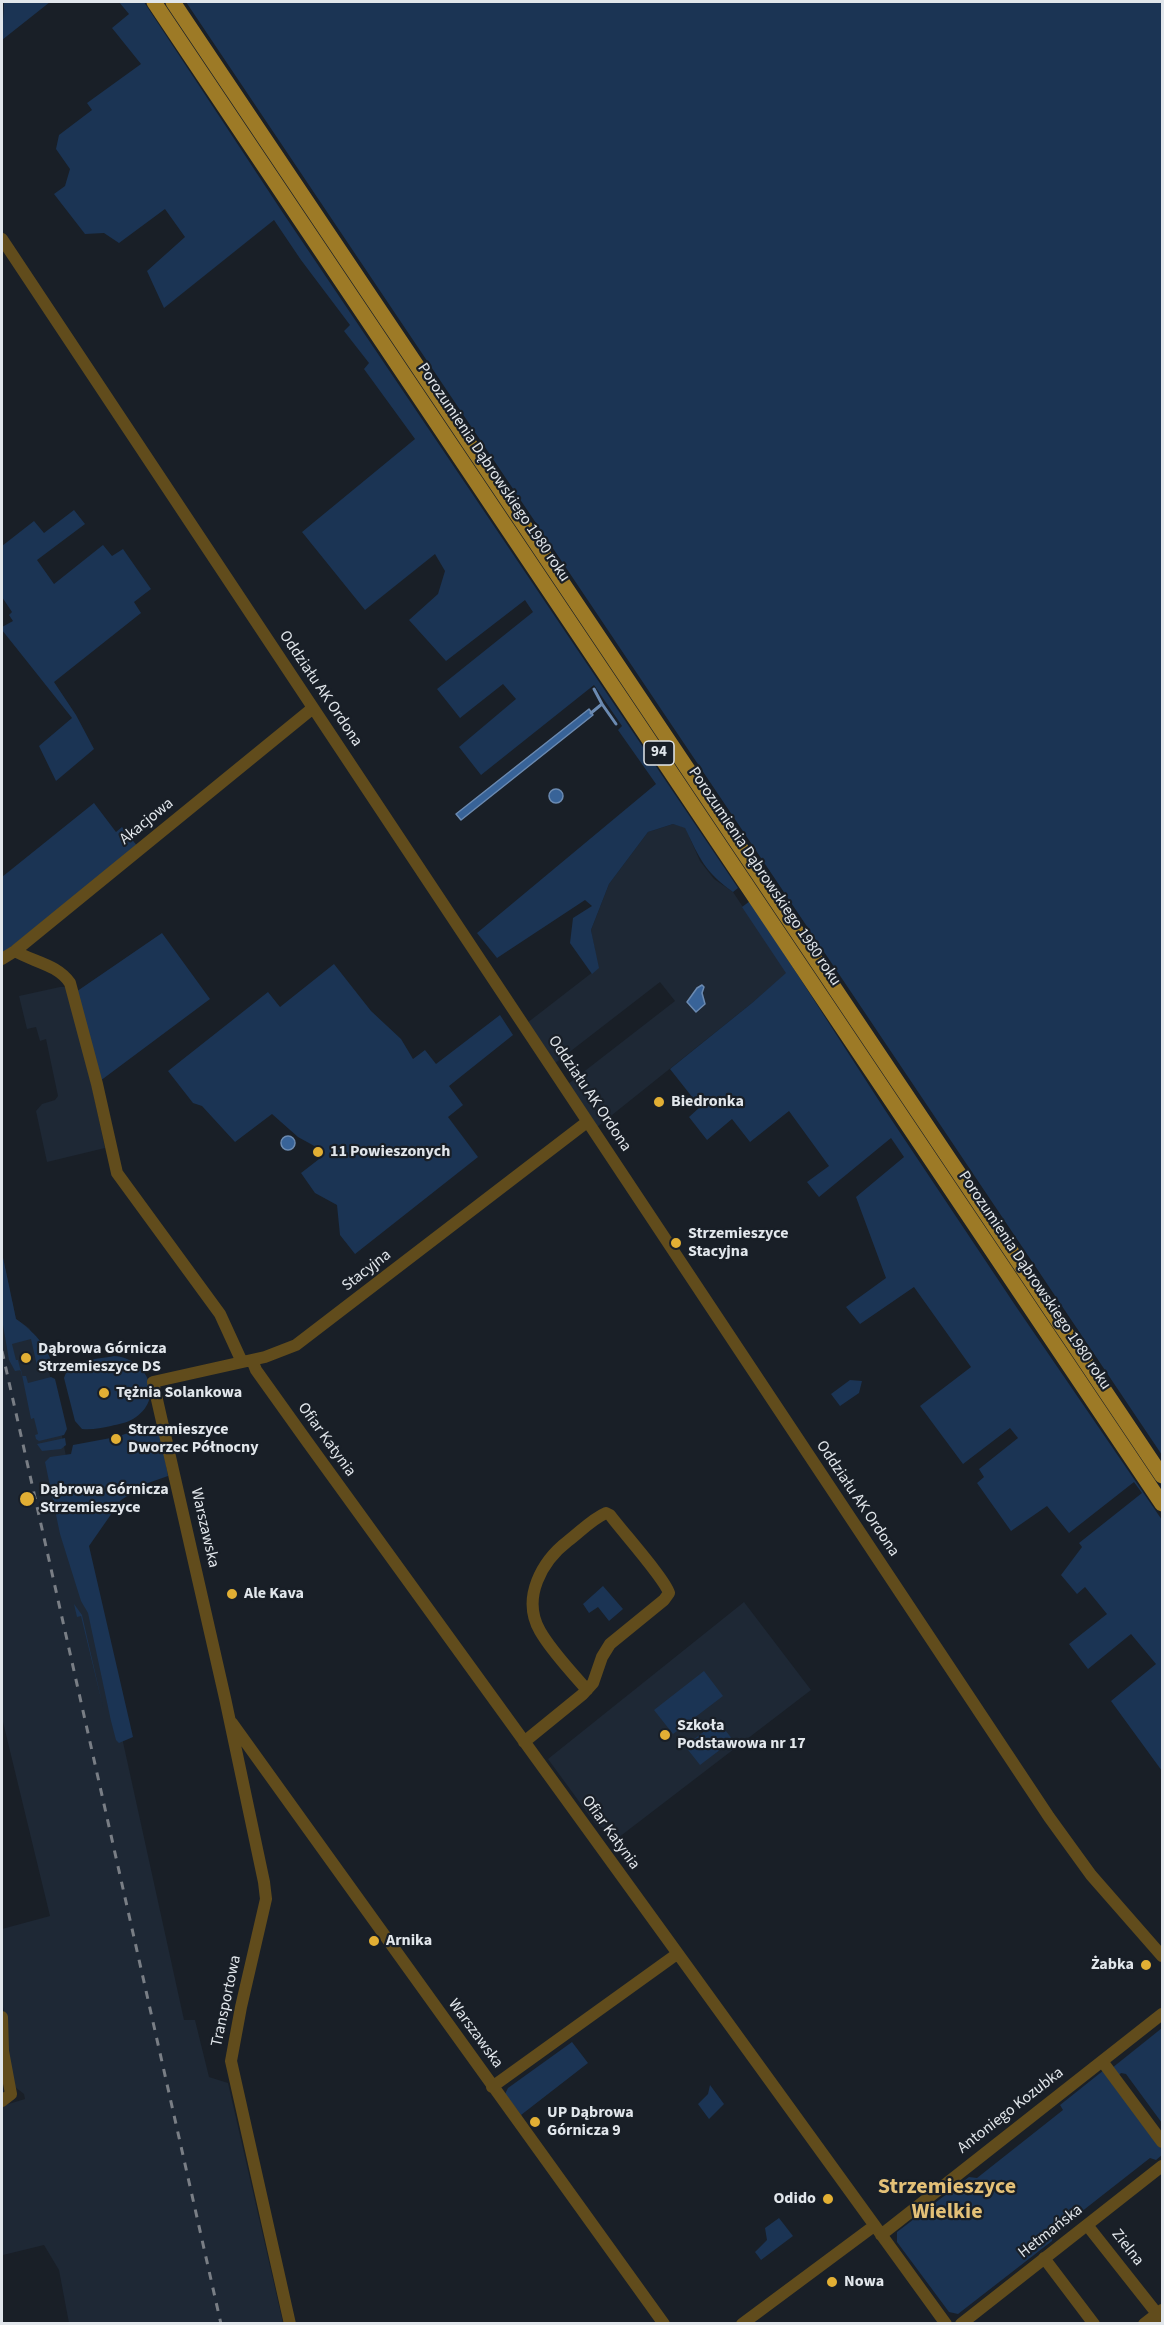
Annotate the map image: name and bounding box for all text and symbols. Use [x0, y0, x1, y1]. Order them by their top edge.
street label: Porozumienia Dąbrowskiego 1980 roku [412, 360, 574, 586]
street label: Oddziału AK Ordona [274, 628, 366, 750]
road number: 94 [644, 741, 674, 765]
street label: Porozumienia Dąbrowskiego 1980 roku [683, 764, 845, 990]
street label: Akacjowa [116, 794, 178, 850]
street label: Oddziału AK Ordona [543, 1033, 635, 1155]
place label: Biedronka [671, 1092, 744, 1112]
marker: Biedronka [652, 1095, 666, 1109]
place label: 11 Powieszonych [330, 1142, 450, 1162]
marker: 11 Powieszonych [311, 1145, 325, 1159]
street label: Porozumienia Dąbrowskiego 1980 roku [953, 1168, 1115, 1394]
place label: Strzemieszyce Stacyjna [688, 1224, 789, 1262]
marker: Strzemieszyce Stacyjna [669, 1236, 683, 1250]
street label: Stacyjna [339, 1246, 395, 1296]
place label: Dąbrowa Górnicza Strzemieszyce DS [38, 1339, 167, 1377]
marker: Dąbrowa Górnicza Strzemieszyce DS [19, 1351, 33, 1365]
place label: Tężnia Solankowa [116, 1383, 242, 1403]
marker: Tężnia Solankowa [97, 1386, 111, 1400]
street label: Ofiar Katynia [293, 1399, 359, 1481]
place label: Strzemieszyce Dworzec Północny [128, 1420, 259, 1458]
marker: Strzemieszyce Dworzec Północny [109, 1432, 123, 1446]
street label: Oddziału AK Ordona [811, 1438, 903, 1560]
place label: Dąbrowa Górnicza Strzemieszyce [40, 1480, 169, 1518]
street label: Warszawska [186, 1486, 222, 1570]
marker: Dąbrowa Górnicza Strzemieszyce [18, 1490, 36, 1508]
place label: Ale Kava [244, 1584, 304, 1604]
marker: Ale Kava [225, 1587, 239, 1601]
place label: Szkoła Podstawowa nr 17 [677, 1716, 806, 1754]
marker: Szkoła Podstawowa nr 17 [658, 1728, 672, 1742]
street label: Ofiar Katynia [577, 1792, 643, 1874]
place label: Arnika [386, 1931, 432, 1951]
marker: Arnika [367, 1934, 381, 1948]
street label: Transportowa [208, 1954, 246, 2048]
place label: Żabka [1091, 1955, 1134, 1975]
marker: Żabka [1139, 1958, 1153, 1972]
street label: Warszawska [443, 1996, 507, 2072]
street label: Antoniego Kozubka [954, 2064, 1068, 2158]
place label: UP Dąbrowa Górnicza 9 [547, 2103, 634, 2141]
marker: UP Dąbrowa Górnicza 9 [528, 2115, 542, 2129]
district label: Strzemieszyce Wielkie [878, 2175, 1016, 2226]
place label: Odido [773, 2189, 816, 2209]
marker: Odido [821, 2192, 835, 2206]
street label: Hetmańska [1015, 2201, 1087, 2263]
street label: Zielna [1107, 2226, 1147, 2270]
place label: Nowa [844, 2272, 884, 2292]
marker: Nowa [825, 2275, 839, 2289]

